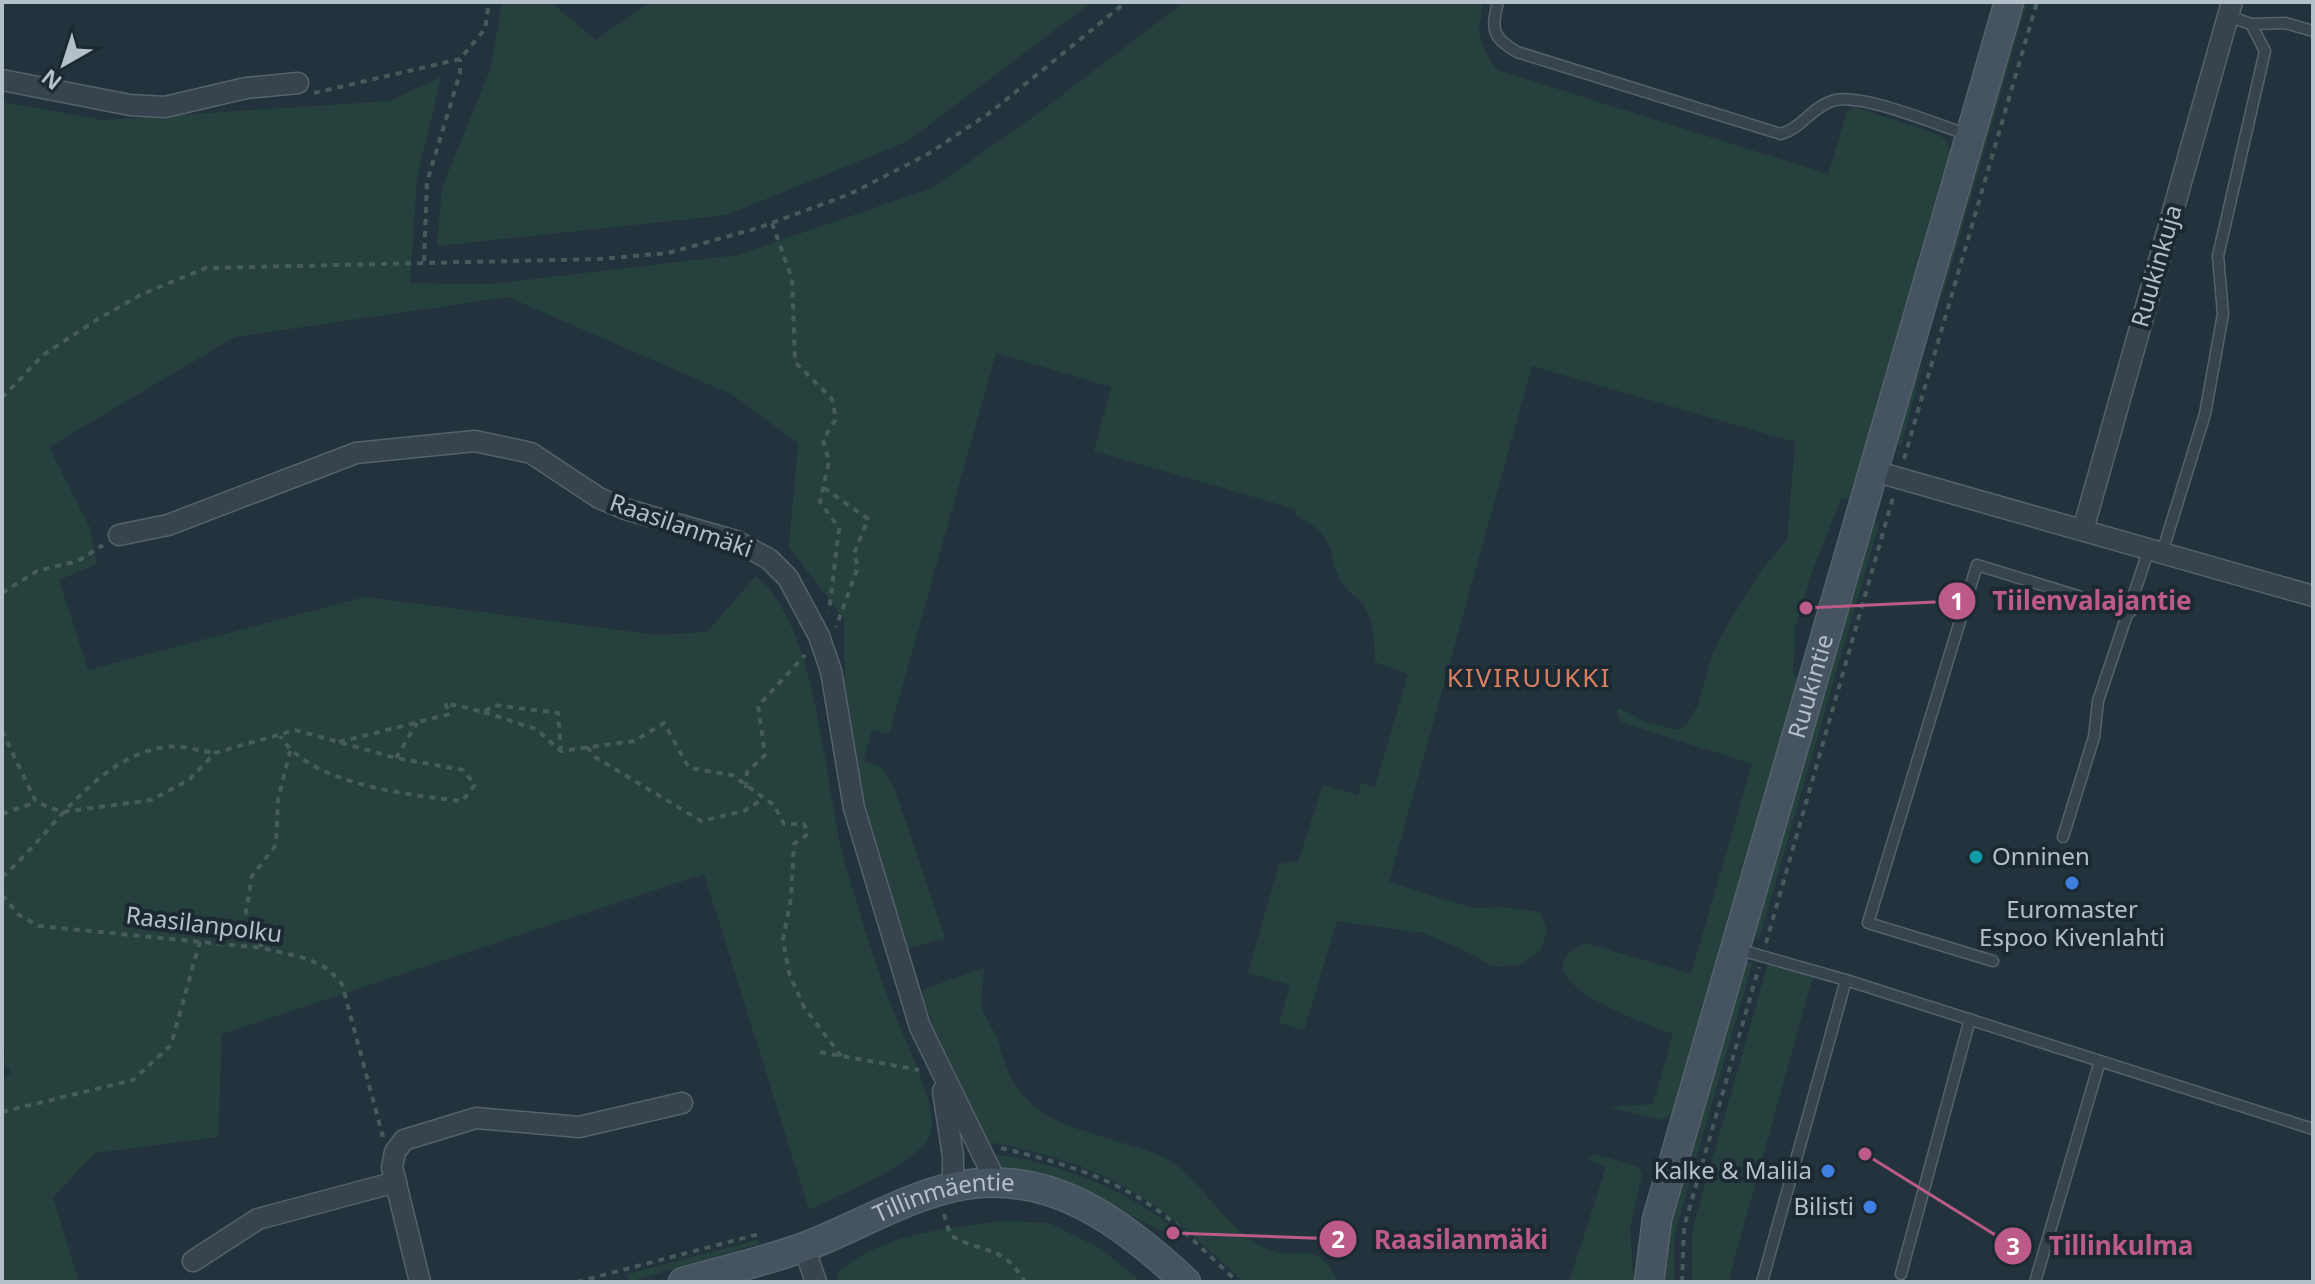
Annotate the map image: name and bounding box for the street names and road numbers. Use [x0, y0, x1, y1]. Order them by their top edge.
street label: Ruukinkuja [2122, 201, 2189, 331]
street label: Raasilanmäki [606, 485, 757, 564]
street label: Ruukintie [1779, 630, 1840, 742]
street label: Raasilanpolku [124, 898, 284, 949]
street label: Tillinmäentie [867, 1164, 1016, 1230]

